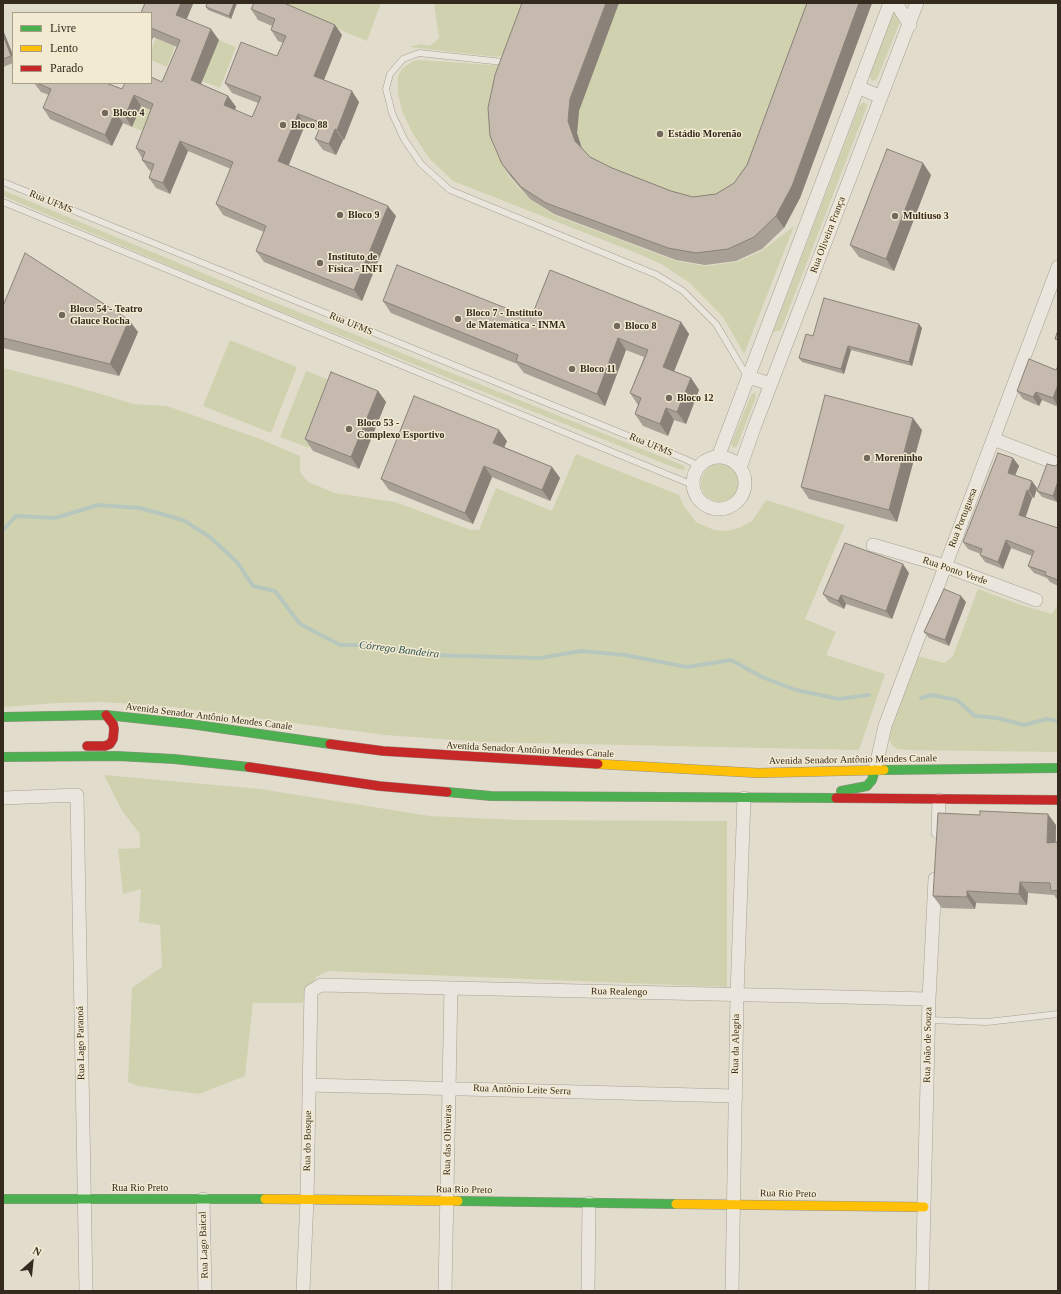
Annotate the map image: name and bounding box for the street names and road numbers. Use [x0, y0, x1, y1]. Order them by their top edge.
street label: Rua UFMS [27, 188, 75, 216]
street label: Rua Oliveira França [808, 195, 848, 275]
street label: Rua UFMS [327, 310, 375, 338]
street label: Rua UFMS [627, 431, 675, 459]
street label: Rua Portuguesa [946, 486, 980, 550]
street label: Rua Ponto Verde [921, 554, 989, 588]
street label: Avenida Senador Antônio Mendes Canale [125, 701, 293, 733]
street label: Avenida Senador Antônio Mendes Canale [446, 740, 614, 760]
street label: Avenida Senador Antônio Mendes Canale [769, 753, 937, 767]
street label: Rua Realengo [591, 986, 647, 998]
street label: Rua Lago Paranoá [74, 1006, 88, 1080]
street label: Rua João de Souza [921, 1007, 935, 1083]
street label: Rua da Alegria [729, 1014, 743, 1074]
street label: Rua Antônio Leite Serra [473, 1082, 571, 1098]
street label: Rua das Oliveiras [441, 1104, 455, 1176]
street label: Rua do Bosque [301, 1110, 315, 1172]
street label: Rua Rio Preto [112, 1182, 168, 1194]
street label: Rua Rio Preto [436, 1184, 492, 1196]
street label: Rua Rio Preto [760, 1188, 816, 1200]
street label: Rua Lago Baical [197, 1211, 211, 1279]

